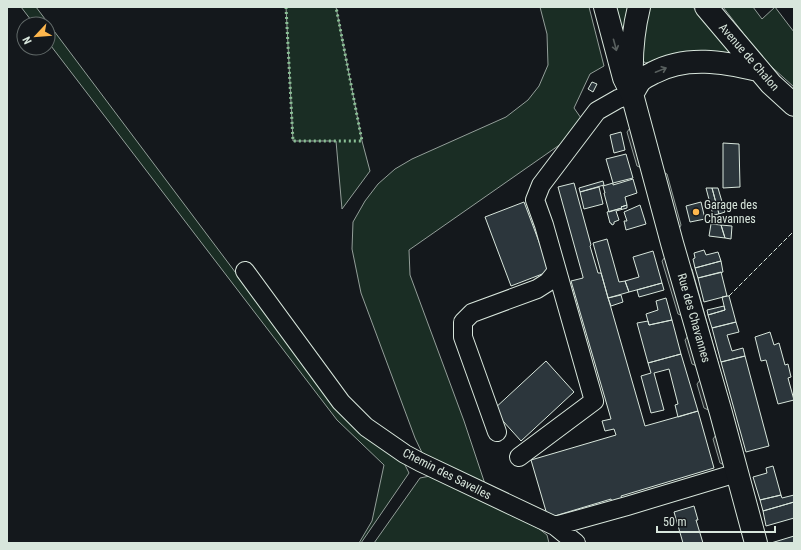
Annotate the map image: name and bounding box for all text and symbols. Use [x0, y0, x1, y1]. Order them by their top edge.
north arrow [16, 16, 56, 56]
street label: Avenue de Chalon [716, 20, 782, 94]
text: N [20, 34, 35, 46]
one-way arrow [612, 38, 619, 51]
one-way arrow [655, 66, 667, 73]
place label: Garage des Chavannes [704, 198, 757, 226]
marker: Garage des Chavannes [691, 207, 701, 217]
street label: Rue des Chavannes [675, 272, 713, 364]
street label: Chemin des Savelles [400, 446, 494, 502]
scale bar [657, 508, 775, 534]
text: 50 m [663, 515, 687, 529]

